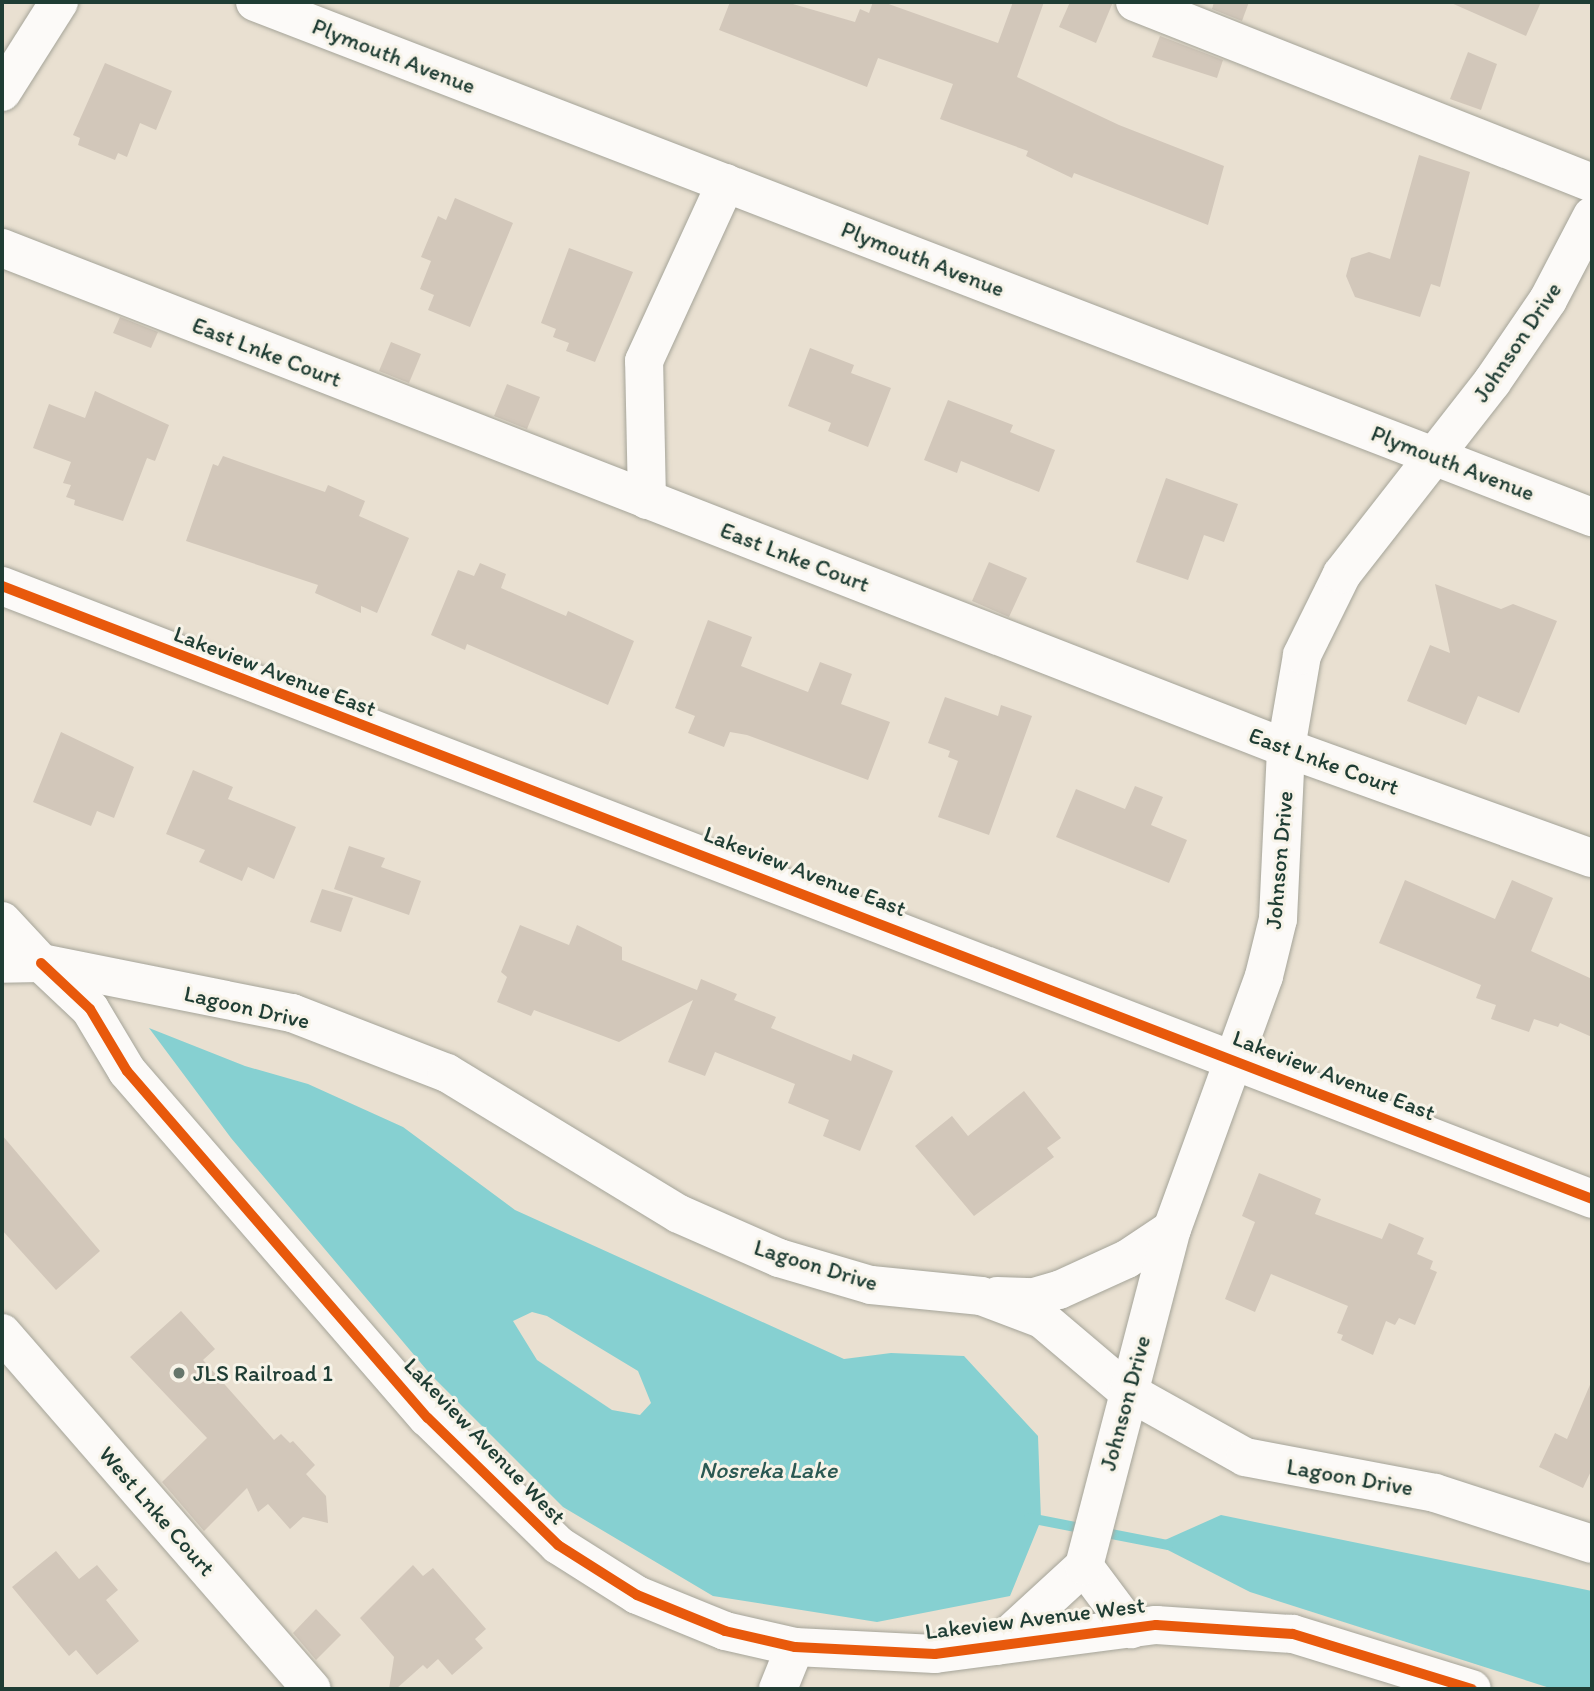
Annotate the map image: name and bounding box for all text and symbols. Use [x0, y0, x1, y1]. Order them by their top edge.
street label: Plymouth Avenue [309, 12, 479, 100]
street label: Plymouth Avenue [838, 215, 1008, 303]
street label: Johnson Drive [1467, 277, 1567, 407]
street label: East Lnke Court [188, 311, 346, 393]
street label: Plymouth Avenue [1368, 419, 1538, 507]
street label: East Lnke Court [716, 516, 874, 598]
street label: Lakeview Avenue East [170, 620, 380, 722]
street label: East Lnke Court [1245, 721, 1403, 801]
street label: Johnson Drive [1259, 789, 1299, 931]
street label: Lakeview Avenue East [700, 820, 910, 922]
street label: Lagoon Drive [182, 979, 312, 1035]
street label: Lakeview Avenue East [1229, 1024, 1439, 1126]
street label: Lagoon Drive [751, 1233, 881, 1297]
street label: Johnson Drive [1094, 1332, 1156, 1474]
street label: Lakeview Avenue West [398, 1352, 572, 1530]
place label: JLS Railroad 1 [193, 1359, 333, 1387]
marker: JLS Railroad 1 [171, 1365, 187, 1381]
street label: West Lnke Court [93, 1440, 221, 1582]
street label: Lagoon Drive [1285, 1452, 1415, 1502]
water label: Nosreka Lake [699, 1456, 837, 1484]
street label: Lakeview Avenue West [924, 1591, 1146, 1645]

